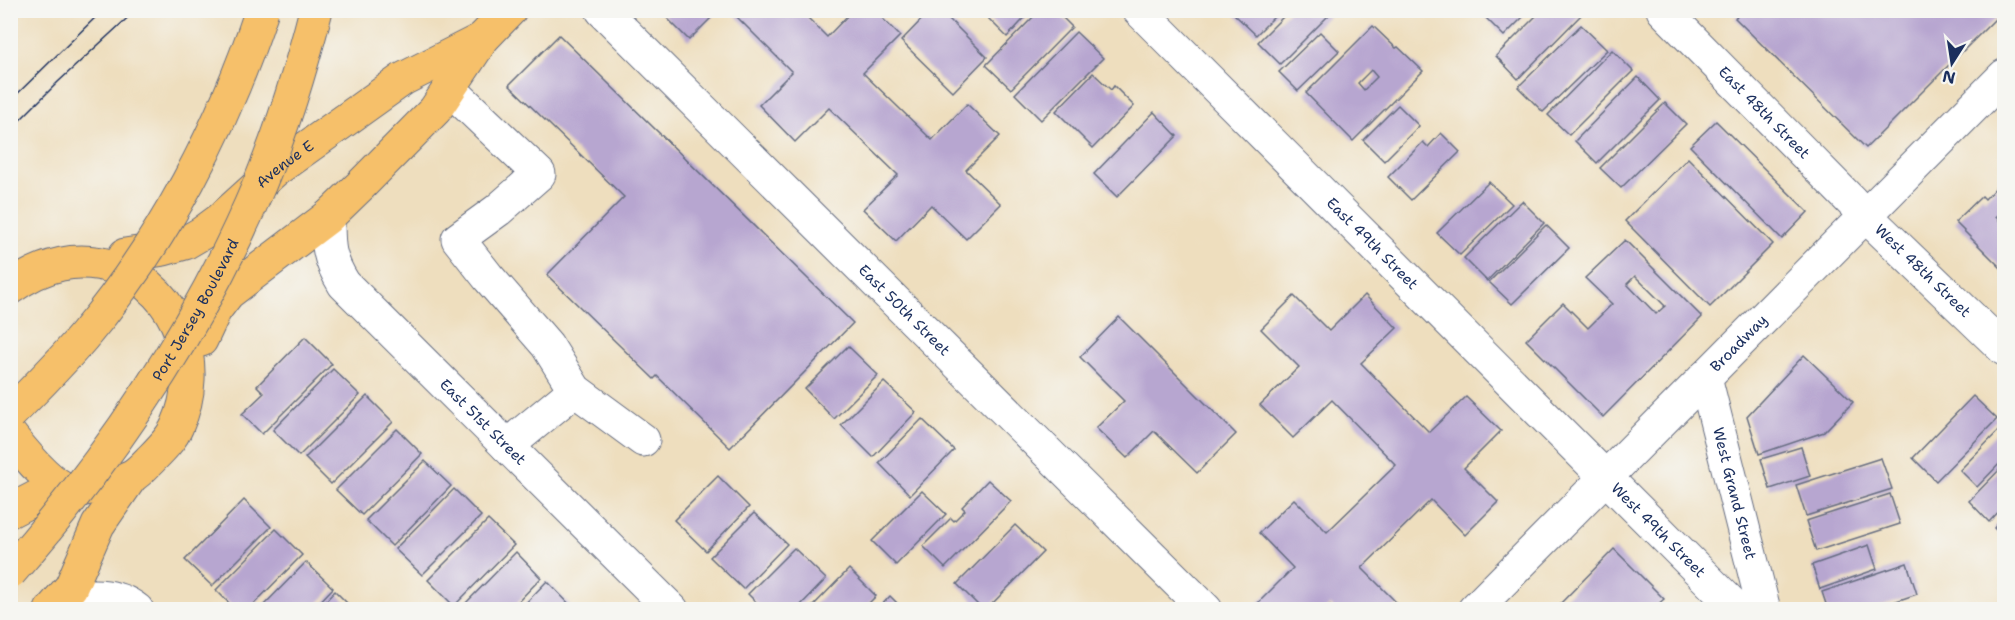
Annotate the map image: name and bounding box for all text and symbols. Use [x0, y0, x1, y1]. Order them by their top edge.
north arrow [1922, 33, 1982, 93]
street label: East 48th Street [1714, 62, 1814, 163]
text: N [1941, 66, 1957, 89]
street label: Avenue E [252, 136, 318, 192]
street label: East 49th Street [1322, 193, 1422, 294]
street label: West 48th Street [1870, 220, 1975, 322]
street label: Port Jersey Boulevard [148, 235, 244, 385]
street label: East 50th Street [854, 260, 954, 360]
street label: Broadway [1706, 310, 1772, 376]
street label: East 51st Street [435, 375, 531, 469]
street label: West Grand Street [1708, 425, 1761, 562]
street label: West 49th Street [1607, 478, 1710, 582]

